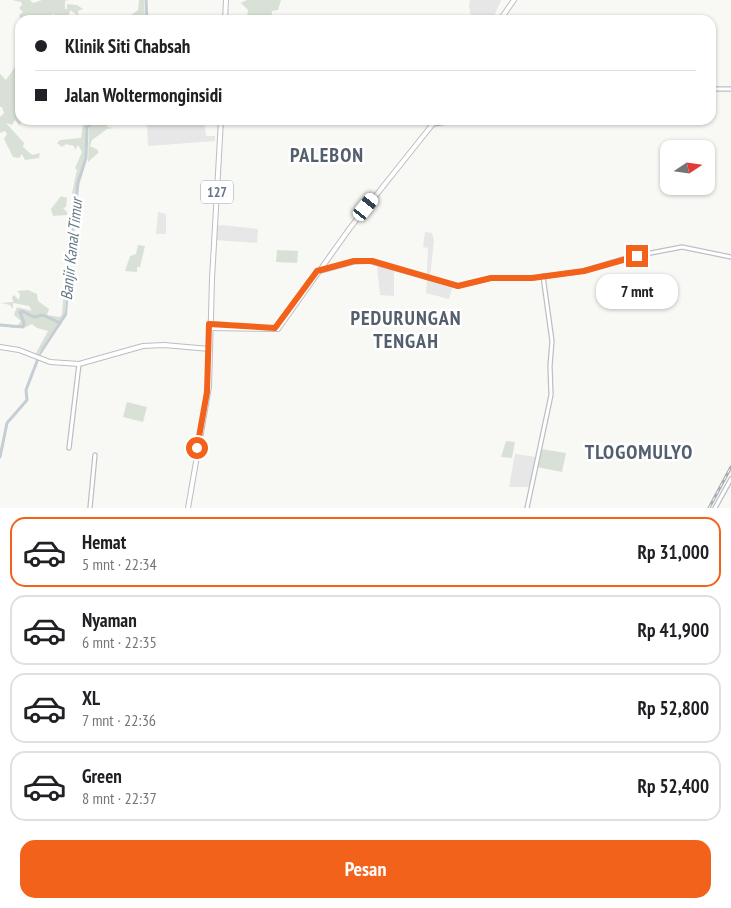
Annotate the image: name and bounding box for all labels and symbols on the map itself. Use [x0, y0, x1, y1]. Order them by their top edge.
north arrow [660, 140, 715, 195]
district label: PALEBON [290, 142, 364, 168]
road number: 127 [201, 180, 233, 203]
car [350, 191, 381, 223]
water label: Banjir Kanal Timur [56, 195, 87, 301]
route end [626, 245, 648, 267]
callout: 7 mnt [596, 274, 678, 308]
district label: PEDURUNGAN TENGAH [350, 305, 462, 354]
route start [186, 437, 208, 459]
district label: TLOGOMULYO [585, 439, 693, 465]

